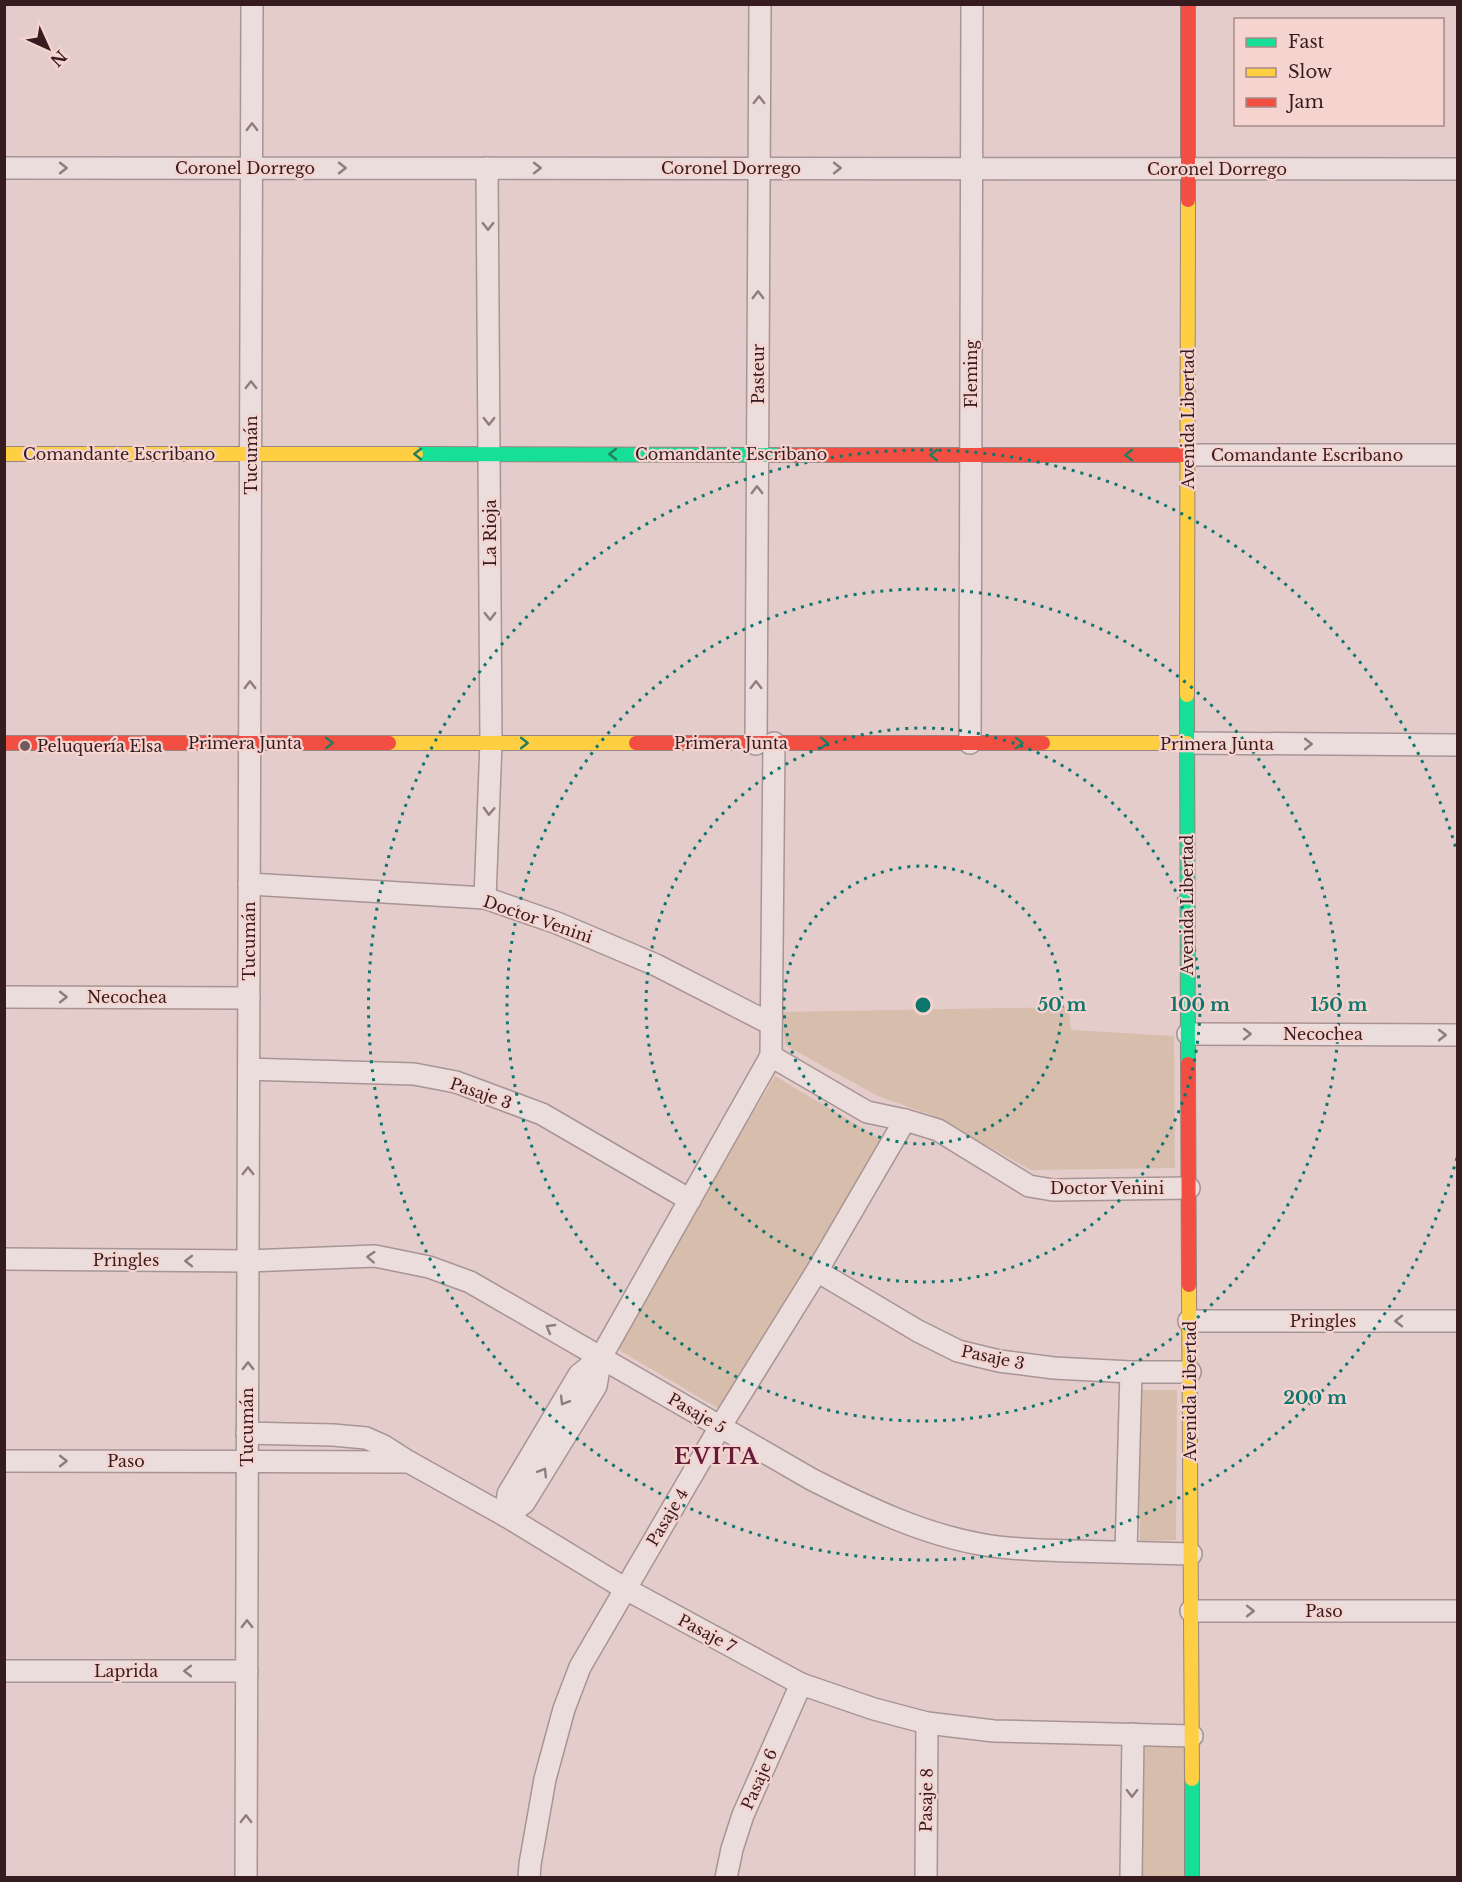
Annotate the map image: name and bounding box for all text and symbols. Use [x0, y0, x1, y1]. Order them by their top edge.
north arrow [18, 18, 78, 78]
legend [1234, 18, 1444, 126]
text: Fast [1288, 31, 1325, 53]
text: N [46, 46, 71, 71]
text: Slow [1288, 61, 1333, 83]
text: Jam [1286, 91, 1324, 113]
one-way arrow [753, 96, 765, 105]
one-way arrow [246, 122, 258, 131]
street label: Coronel Dorrego [175, 158, 315, 178]
street label: Coronel Dorrego [661, 158, 801, 178]
street label: Coronel Dorrego [1147, 159, 1287, 179]
one-way arrow [58, 162, 67, 174]
one-way arrow [337, 162, 346, 174]
one-way arrow [532, 162, 541, 174]
one-way arrow [832, 162, 841, 174]
one-way arrow [482, 222, 494, 231]
one-way arrow [752, 291, 764, 300]
street label: Fleming [961, 339, 981, 408]
street label: Pasteur [748, 343, 768, 404]
street label: Avenida Libertad [1178, 348, 1198, 490]
one-way arrow [245, 380, 257, 389]
street label: Tucumán [241, 416, 261, 495]
one-way arrow [483, 417, 495, 426]
street label: Comandante Escribano [23, 444, 215, 464]
street label: Comandante Escribano [635, 444, 827, 464]
street label: Comandante Escribano [1211, 445, 1403, 465]
one-way arrow [414, 448, 423, 460]
one-way arrow [609, 448, 618, 460]
one-way arrow [930, 449, 939, 461]
one-way arrow [1125, 449, 1134, 461]
one-way arrow [751, 486, 763, 495]
street label: La Rioja [480, 499, 500, 567]
one-way arrow [484, 612, 496, 621]
one-way arrow [244, 680, 256, 689]
one-way arrow [750, 681, 762, 690]
street label: Primera Junta [188, 733, 302, 753]
street label: Primera Junta [674, 733, 788, 753]
street label: Primera Junta [1160, 734, 1274, 754]
place label: Peluquería Elsa [37, 736, 162, 756]
one-way arrow [325, 737, 334, 749]
one-way arrow [520, 737, 529, 749]
one-way arrow [820, 737, 829, 749]
one-way arrow [1015, 737, 1024, 749]
one-way arrow [1304, 738, 1313, 750]
marker: Peluquería Elsa [18, 739, 32, 753]
one-way arrow [482, 807, 495, 816]
street label: Avenida Libertad [1177, 834, 1197, 976]
street label: Doctor Venini [481, 891, 596, 947]
street label: Tucumán [239, 902, 259, 981]
street label: Necochea [87, 987, 167, 1007]
one-way arrow [58, 991, 67, 1003]
text: 50 m [1038, 994, 1087, 1016]
text: 100 m [1170, 994, 1230, 1016]
text: 150 m [1311, 994, 1368, 1016]
centre of rings [913, 995, 933, 1015]
street label: Necochea [1283, 1024, 1363, 1044]
one-way arrow [1242, 1028, 1251, 1040]
one-way arrow [1437, 1029, 1446, 1041]
street label: Pasaje 3 [447, 1073, 515, 1113]
one-way arrow [242, 1167, 254, 1176]
street label: Doctor Venini [1050, 1178, 1165, 1198]
street label: Pringles [93, 1250, 159, 1270]
one-way arrow [367, 1250, 376, 1263]
one-way arrow [185, 1255, 194, 1267]
street label: Pringles [1290, 1311, 1356, 1331]
one-way arrow [1395, 1315, 1404, 1327]
street label: Avenida Libertad [1180, 1320, 1200, 1462]
one-way arrow [546, 1324, 557, 1335]
street label: Pasaje 3 [959, 1341, 1027, 1373]
one-way arrow [242, 1362, 254, 1371]
text: 200 m [1283, 1387, 1347, 1409]
street label: Tucumán [237, 1388, 257, 1467]
street label: Pasaje 5 [664, 1388, 730, 1438]
one-way arrow [559, 1395, 571, 1405]
district label: EVITA [674, 1443, 760, 1470]
street label: Paso [107, 1451, 145, 1471]
one-way arrow [58, 1455, 67, 1467]
one-way arrow [536, 1468, 548, 1478]
street label: Pasaje 4 [642, 1485, 692, 1549]
street label: Paso [1305, 1601, 1343, 1621]
one-way arrow [1245, 1605, 1254, 1617]
street label: Pasaje 7 [675, 1610, 740, 1657]
one-way arrow [241, 1620, 253, 1629]
street label: Laprida [94, 1661, 158, 1681]
one-way arrow [184, 1665, 193, 1677]
street label: Pasaje 6 [737, 1745, 781, 1813]
street label: Pasaje 8 [915, 1768, 937, 1832]
one-way arrow [1126, 1788, 1138, 1797]
one-way arrow [240, 1815, 252, 1824]

